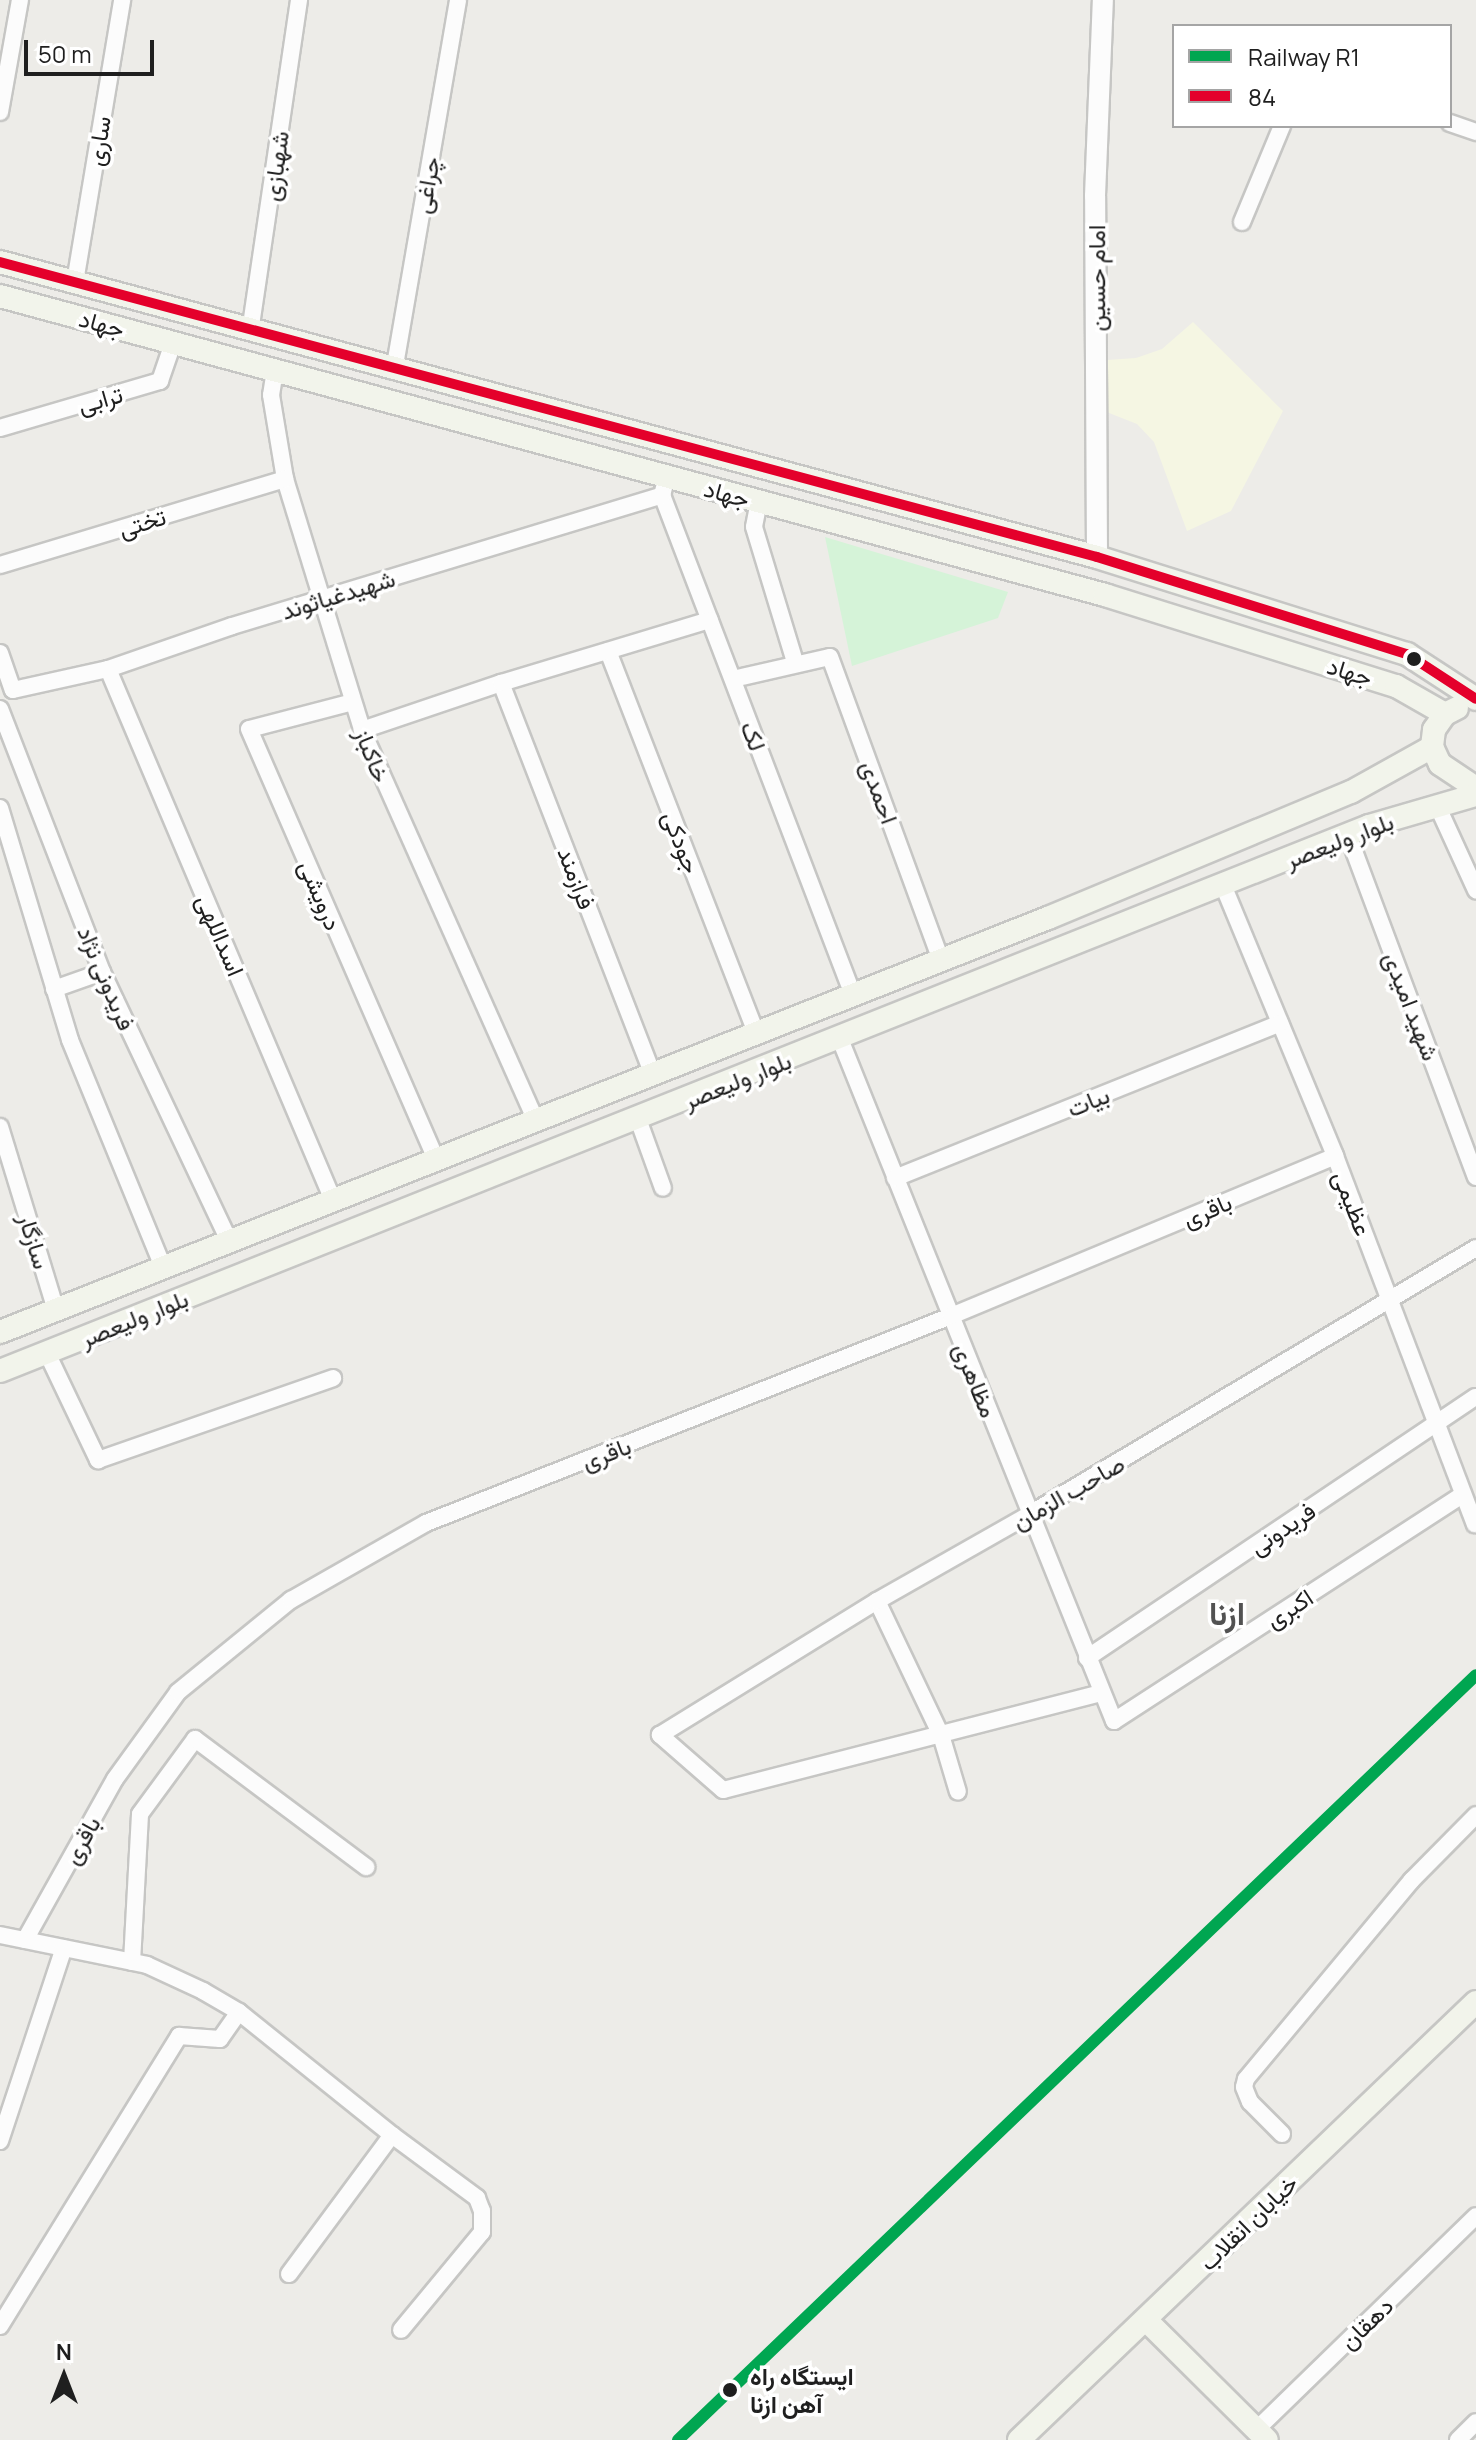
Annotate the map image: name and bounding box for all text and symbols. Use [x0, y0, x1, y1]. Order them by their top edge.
scale bar [28, 24, 158, 74]
legend [1172, 24, 1452, 128]
text: 50 m [38, 37, 92, 70]
text: Railway R1 [1248, 40, 1360, 73]
text: 84 [1248, 80, 1276, 113]
street label: ساری [80, 114, 116, 168]
street label: شهبازی [256, 129, 294, 203]
street label: چراغی [407, 154, 445, 216]
street label: امام حسین [1082, 225, 1110, 331]
street label: جهاد [76, 303, 128, 343]
street label: ترابی [74, 379, 126, 419]
street label: جهاد [701, 473, 753, 513]
street label: تختی [115, 501, 169, 543]
street label: شهید‌غیاثوند [278, 563, 398, 625]
street label: جهاد [1324, 651, 1376, 691]
unlabelled marker [1406, 651, 1422, 667]
street label: لک [735, 717, 773, 755]
street label: خاکباز [349, 724, 397, 786]
street label: احمدی [855, 756, 905, 828]
street label: بلوار ولیعصر [1281, 806, 1397, 874]
street label: جودکی [657, 807, 707, 877]
street label: فرازمند [552, 843, 602, 913]
street label: درویشی [293, 856, 349, 934]
street label: اسداللهی [191, 890, 251, 980]
street label: فریدونی نژاد [72, 921, 142, 1035]
street label: شهید امیدی [1378, 948, 1446, 1064]
street label: بلوار ولیعصر [679, 1045, 795, 1115]
street label: بیات [1063, 1080, 1113, 1122]
street label: عظیمی [1328, 1167, 1378, 1239]
street label: باقری [1178, 1187, 1236, 1233]
street label: سازگار [13, 1210, 57, 1272]
street label: بلوار ولیعصر [76, 1283, 192, 1353]
street label: مظاهری [948, 1338, 1004, 1422]
street label: باقری [577, 1431, 635, 1475]
street label: صاحب الزمان [1007, 1448, 1129, 1536]
street label: فریدونی [1243, 1495, 1321, 1561]
street label: اکبری [1260, 1582, 1318, 1634]
district label: ازنا [1209, 1594, 1245, 1632]
street label: باقری [56, 1811, 106, 1869]
street label: خیابان انقلاب [1193, 2168, 1303, 2276]
street label: دهقان [1333, 2291, 1399, 2355]
north arrow [24, 2336, 104, 2416]
text: N [56, 2337, 72, 2367]
place label: ایستگاه راه آهن ازنا [750, 2362, 854, 2418]
marker: ایستگاه راه آهن ازنا [717, 2377, 743, 2403]

